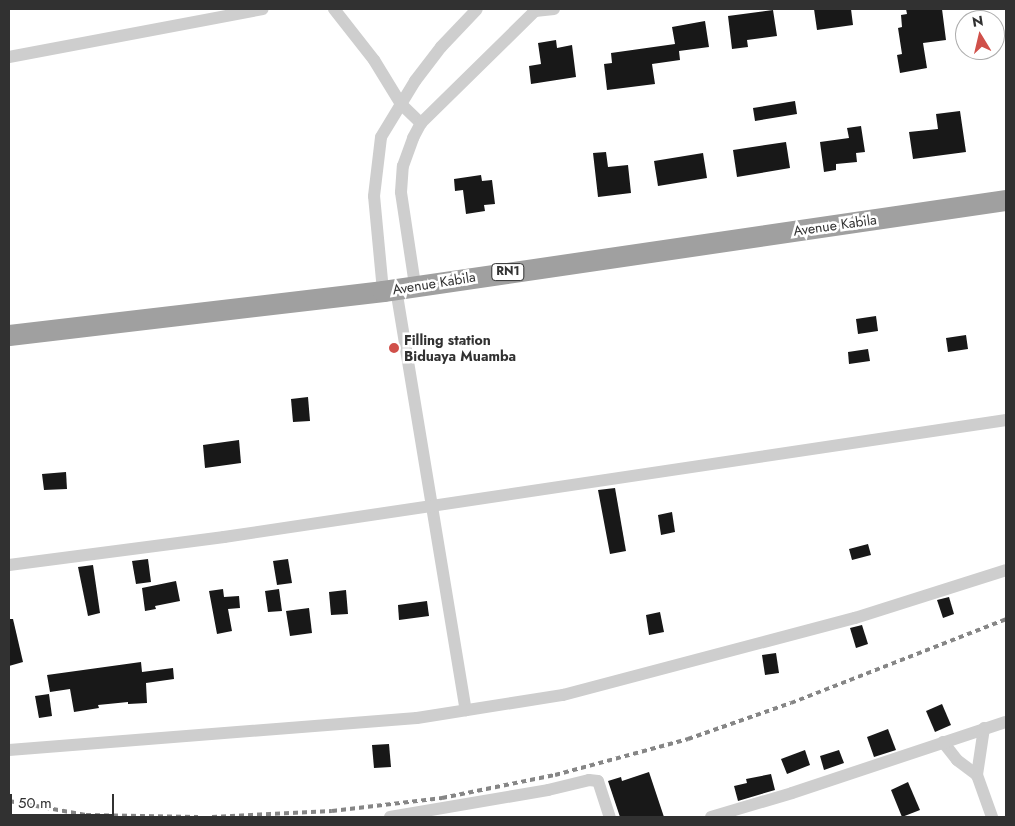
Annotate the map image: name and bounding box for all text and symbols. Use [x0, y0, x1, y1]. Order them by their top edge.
north arrow [955, 10, 1005, 60]
text: N [971, 10, 985, 32]
street label: Avenue Kabila [792, 211, 878, 239]
road number: RN1 [490, 262, 526, 282]
street label: Avenue Kabila [391, 268, 477, 298]
place label: Filling station Biduaya Muamba [404, 332, 516, 364]
marker: Filling station Biduaya Muamba [388, 342, 400, 354]
scale bar [12, 784, 116, 816]
text: 50 m [18, 792, 52, 814]

